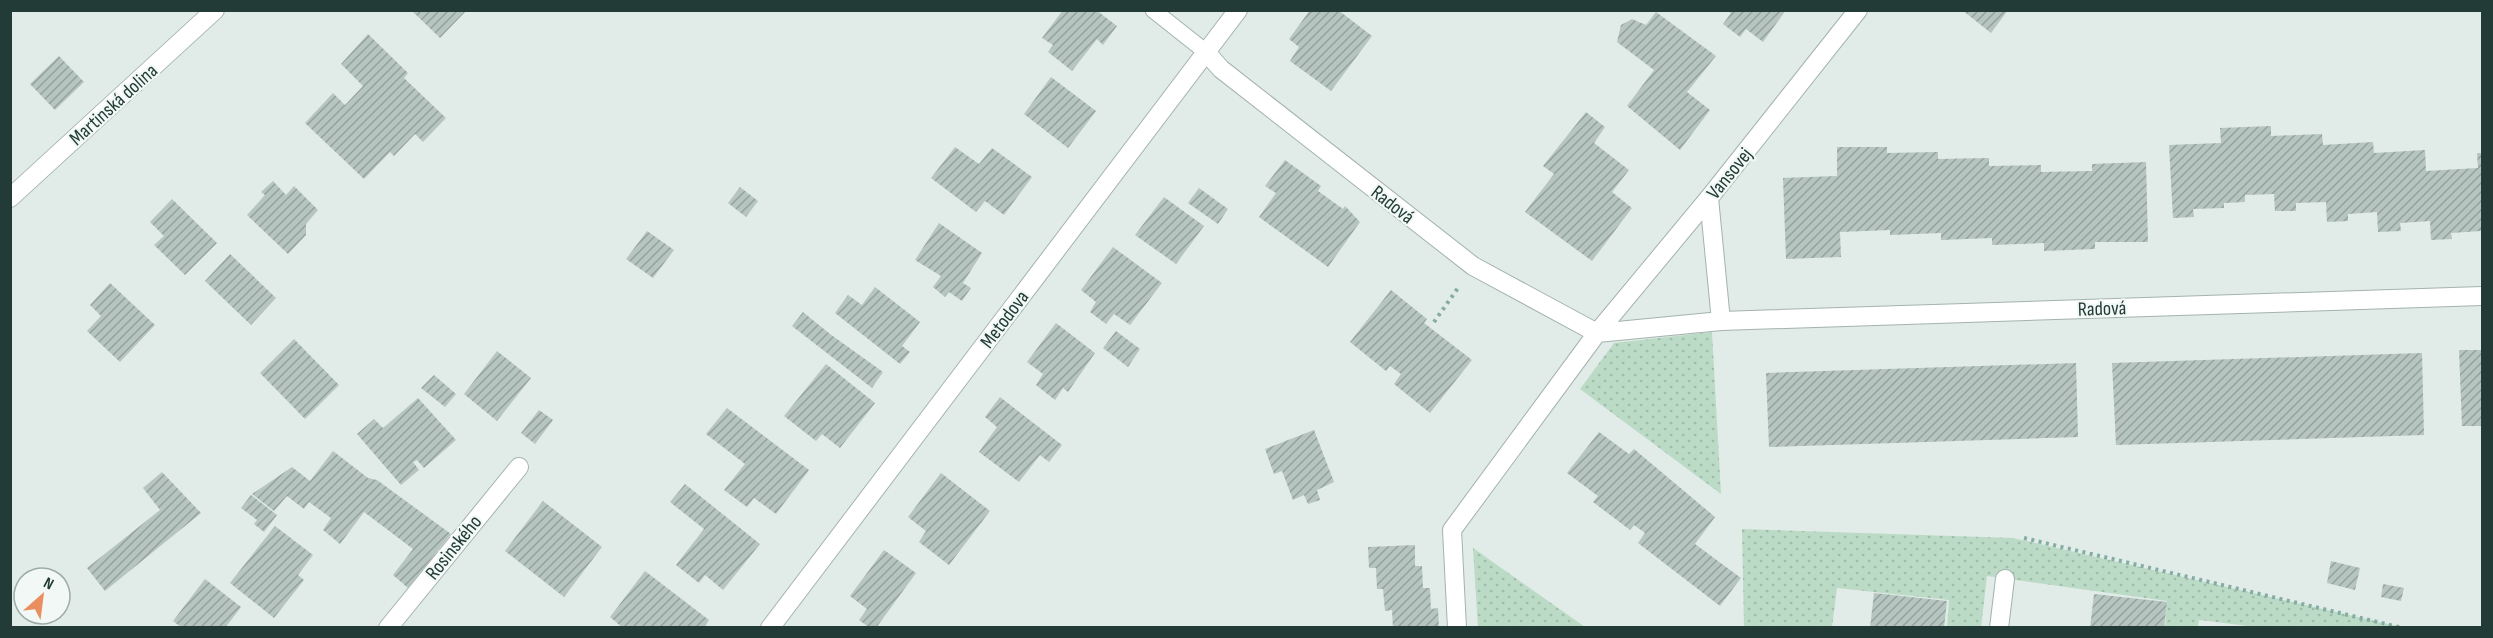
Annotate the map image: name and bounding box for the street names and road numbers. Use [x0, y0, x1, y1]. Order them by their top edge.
street label: Martinská dolina [65, 59, 163, 151]
street label: Vansovej [1702, 143, 1758, 204]
street label: Radová [1366, 180, 1419, 229]
street label: Metodova [975, 286, 1034, 353]
street label: Radová [2077, 296, 2127, 322]
street label: Rosinského [420, 510, 487, 585]

